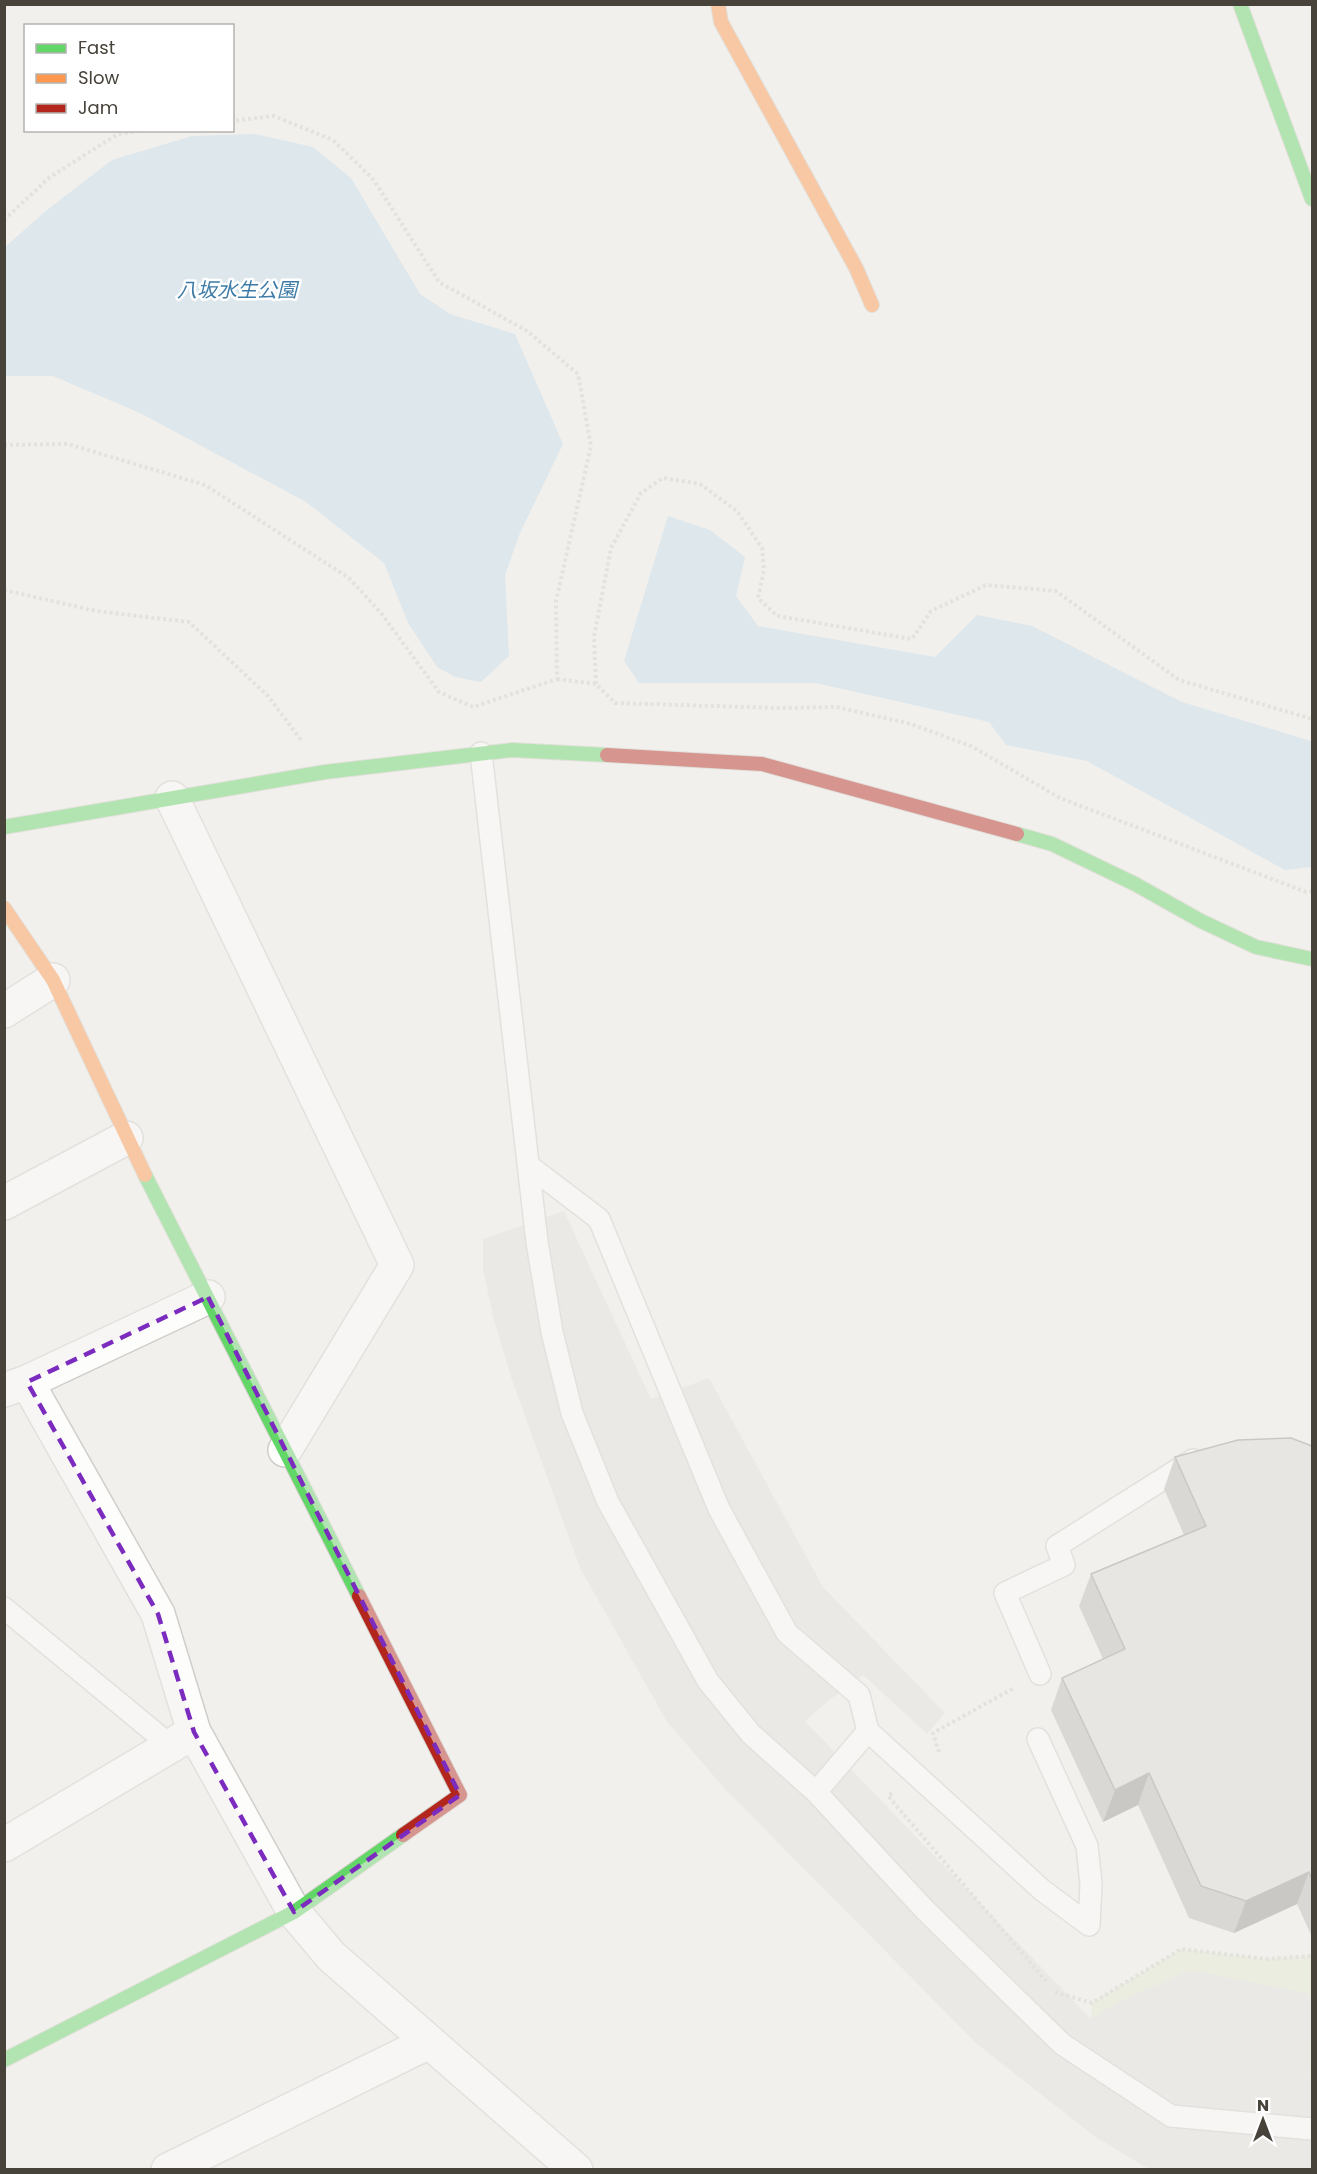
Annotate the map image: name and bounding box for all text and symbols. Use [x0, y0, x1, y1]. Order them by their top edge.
legend [24, 24, 234, 132]
text: Fast [78, 35, 115, 60]
text: Slow [78, 65, 120, 90]
text: Jam [78, 95, 118, 120]
water label: 八坂水生公園 [177, 276, 300, 304]
north arrow [1233, 2090, 1293, 2150]
text: N [1257, 2094, 1269, 2117]

